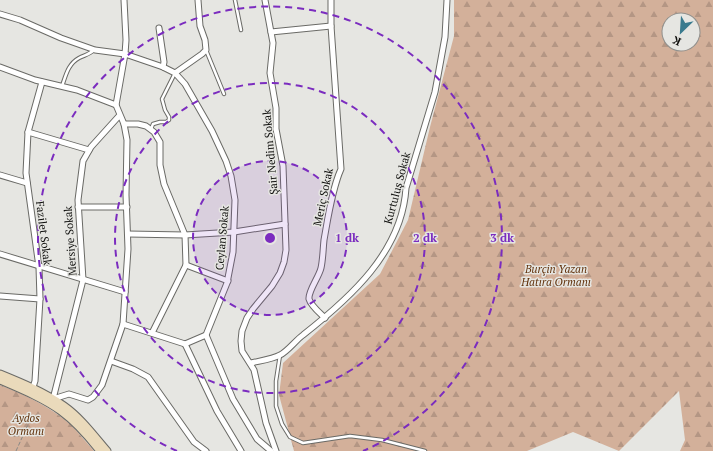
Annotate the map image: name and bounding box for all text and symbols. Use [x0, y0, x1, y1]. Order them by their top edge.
north arrow [661, 12, 701, 52]
text: K [670, 33, 683, 49]
street label: Şair Nedim Sokak [259, 108, 281, 195]
street label: Kurtuluş Sokak [381, 150, 413, 226]
street label: Meriç Sokak [310, 166, 336, 227]
street label: Fazilet Sokak [33, 200, 55, 266]
street label: Mersiye Sokak [61, 205, 79, 276]
street label: Ceylan Sokak [212, 205, 232, 271]
text: 1 dk [335, 230, 359, 245]
text: 2 dk [413, 230, 437, 245]
text: 3 dk [490, 230, 514, 245]
centre of rings [263, 231, 277, 245]
park label: Burçin Yazan Hatıra Ormanı [520, 262, 591, 289]
park label: Aydos Ormanı [8, 411, 44, 438]

